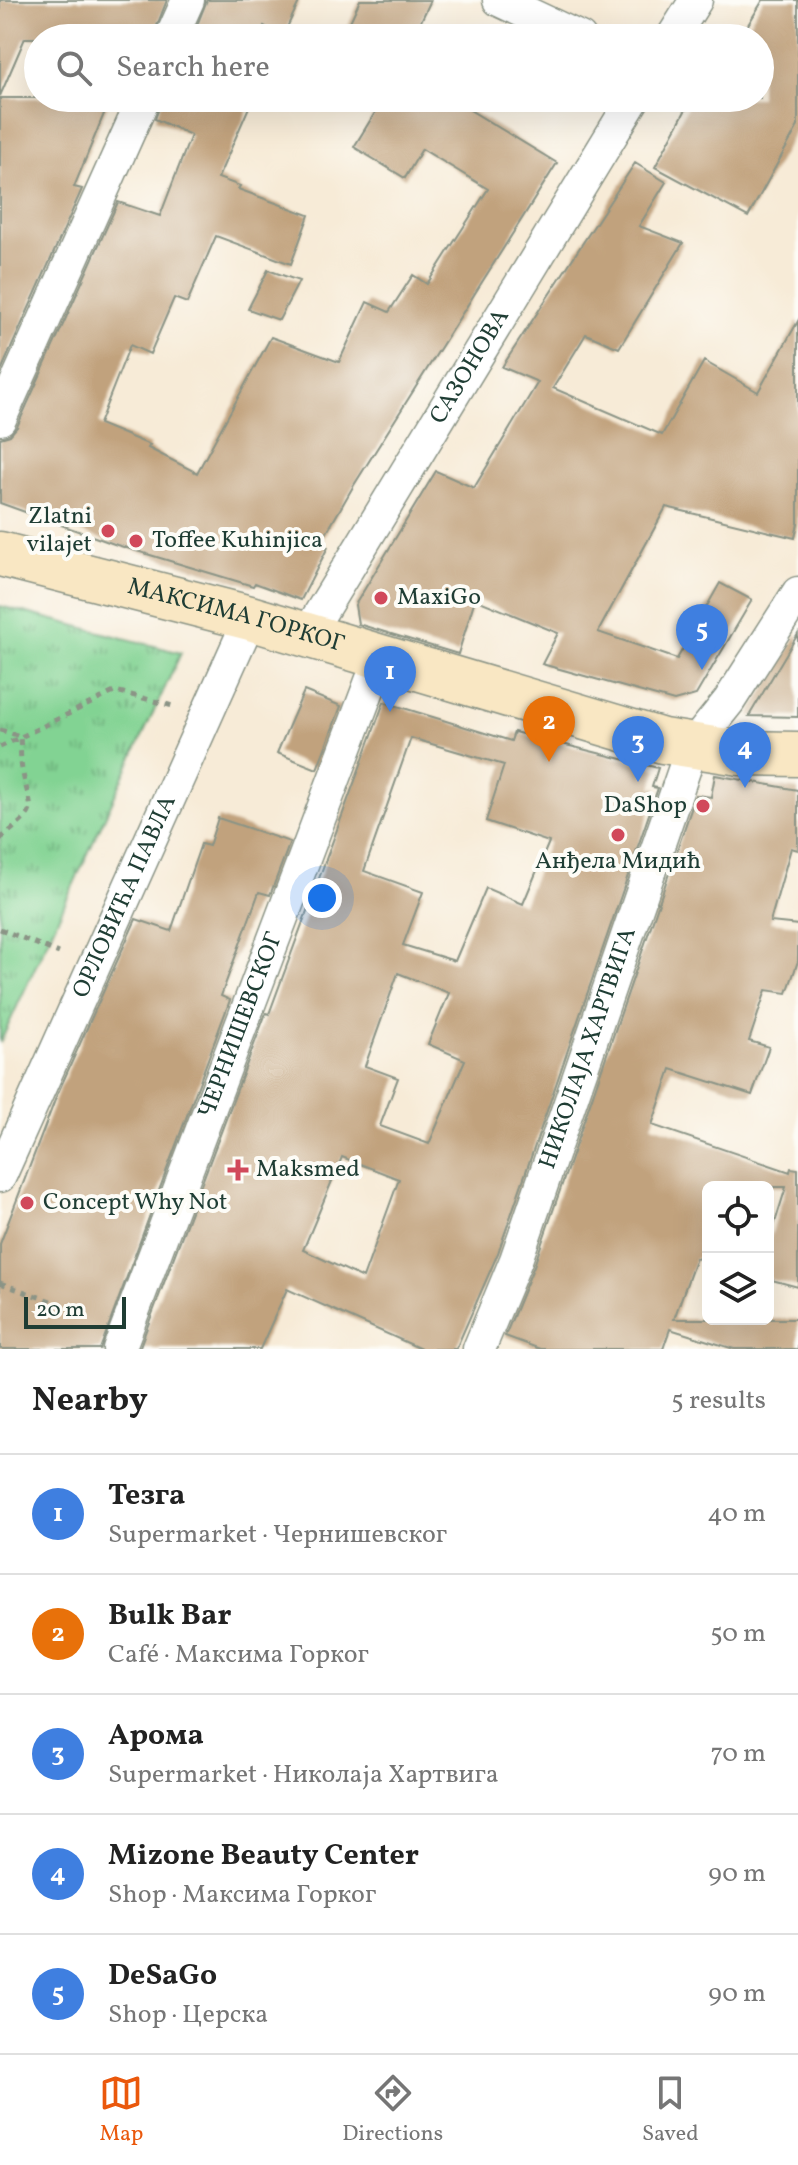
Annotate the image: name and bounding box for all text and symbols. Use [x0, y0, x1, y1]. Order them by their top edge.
search box [24, 24, 774, 112]
icon: search [52, 46, 96, 90]
text: Search here [116, 47, 270, 89]
street label: САЗОНОВА [422, 303, 519, 431]
place label: Zlatni vilajet [26, 500, 92, 562]
marker: Zlatni vilajet [99, 522, 117, 540]
place label: Toffee Kuhinjica [152, 524, 323, 558]
marker: Toffee Kuhinjica [127, 532, 145, 550]
street label: МАКСИМА ГОРКОГ [124, 570, 349, 662]
place label: MaxiGo [397, 581, 481, 615]
marker: MaxiGo [372, 589, 390, 607]
pin: 5 [676, 604, 728, 670]
pin: 1 [364, 646, 416, 712]
pin: 2 [523, 696, 575, 762]
pin: 3 [612, 716, 664, 782]
pin: 4 [719, 722, 771, 788]
place label: DaShop [603, 789, 687, 823]
street label: ОРЛОВИЋА ПАВЛА [65, 790, 185, 1004]
marker: DaShop [694, 797, 712, 815]
marker: Анђела Мидић [609, 826, 627, 844]
place label: Анђела Мидић [535, 845, 701, 879]
your location [302, 878, 342, 918]
street label: НИКОЛАЈА ХАРТВИГА [531, 923, 646, 1174]
street label: ЧЕРНИШЕВСКОГ [190, 927, 292, 1124]
place label: Maksmed [256, 1153, 360, 1187]
marker: Maksmed [227, 1159, 249, 1181]
map controls [702, 1181, 774, 1325]
button: locate [702, 1181, 774, 1253]
place label: Concept Why Not [43, 1186, 227, 1220]
marker: Concept Why Not [18, 1194, 36, 1212]
button: layers [702, 1253, 774, 1325]
scale bar [24, 1293, 126, 1329]
text: 20 m [36, 1295, 85, 1326]
text: Nearby [32, 1378, 148, 1425]
text: 5 results [671, 1383, 766, 1419]
text: Тезга [108, 1475, 185, 1517]
text: 1 [53, 1496, 63, 1532]
text: 40 m [707, 1496, 766, 1532]
text: Supermarket · Чернишевског [108, 1517, 447, 1553]
text: Bulk Bar [108, 1595, 232, 1637]
text: 2 [51, 1616, 65, 1652]
text: 50 m [710, 1616, 766, 1652]
text: Café · Максима Горког [108, 1637, 369, 1673]
text: Арома [108, 1715, 204, 1757]
text: 3 [51, 1736, 65, 1772]
text: 70 m [711, 1736, 766, 1772]
text: Supermarket · Николаја Хартвига [108, 1757, 499, 1793]
text: Mizone Beauty Center [108, 1835, 419, 1877]
text: 4 [50, 1856, 66, 1892]
text: 90 m [708, 1856, 766, 1892]
text: Shop · Максима Горког [108, 1877, 376, 1913]
text: DeSaGo [108, 1955, 217, 1997]
text: 5 [52, 1976, 64, 2012]
text: 90 m [708, 1976, 766, 2012]
text: Shop · Церска [108, 1997, 268, 2033]
tab: Map [99, 2071, 143, 2150]
tab: Directions [342, 2071, 443, 2150]
tab: Saved [642, 2071, 699, 2150]

